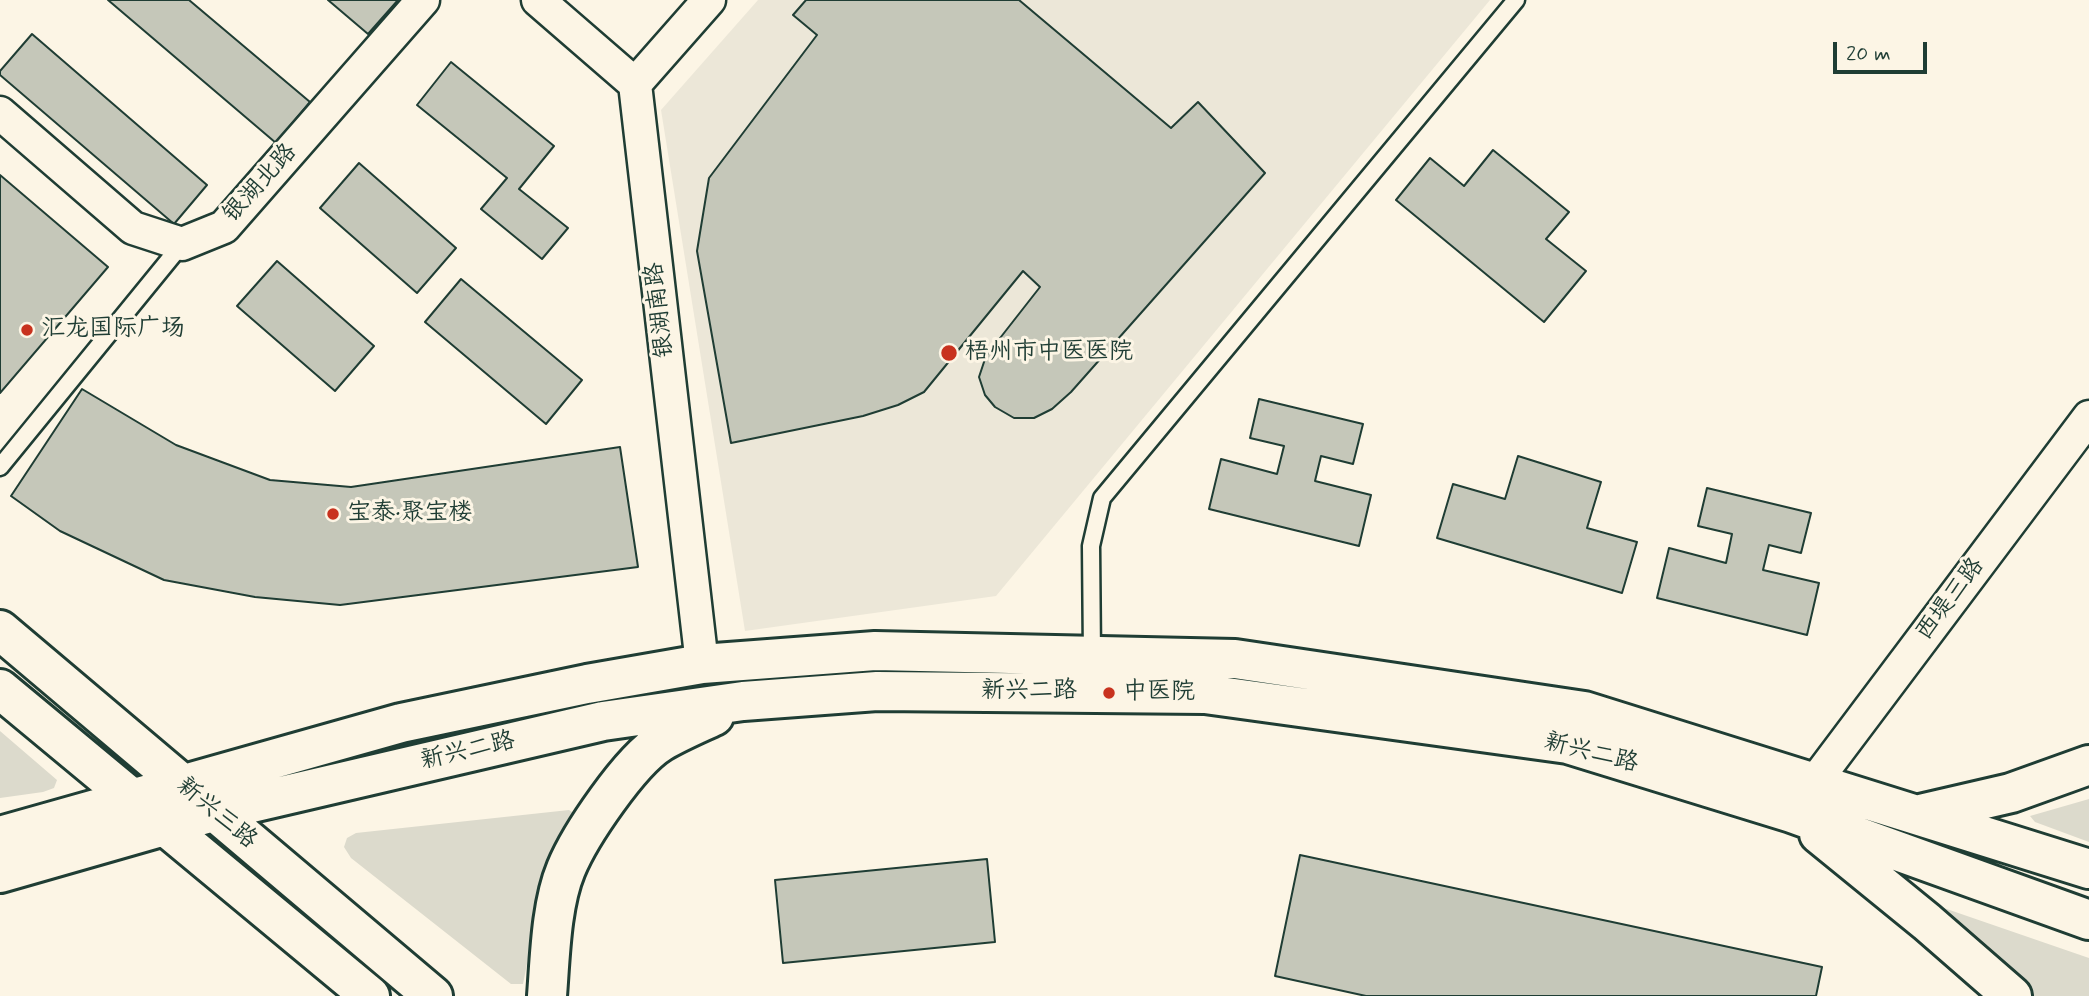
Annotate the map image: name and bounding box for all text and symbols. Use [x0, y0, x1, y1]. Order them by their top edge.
scale bar [1837, 28, 1932, 72]
text: 20 m [1846, 40, 1891, 68]
street label: 银湖北路 [218, 139, 304, 229]
street label: 银湖南路 [641, 261, 681, 359]
place label: 汇龙国际广场 [41, 316, 185, 344]
marker: 汇龙国际广场 [19, 322, 35, 338]
place label: 梧州市中医医院 [965, 339, 1133, 367]
marker: 梧州市中医医院 [939, 343, 959, 363]
place label: 宝泰·聚宝楼 [347, 500, 472, 528]
marker: 宝泰·聚宝楼 [325, 506, 341, 522]
street label: 西堤三路 [1911, 553, 1991, 647]
street label: 新兴二路 [981, 678, 1077, 706]
place label: 中医院 [1123, 679, 1195, 707]
marker: 中医院 [1101, 685, 1117, 701]
street label: 新兴二路 [418, 727, 518, 777]
street label: 新兴二路 [1541, 728, 1641, 780]
street label: 新兴三路 [170, 772, 262, 856]

